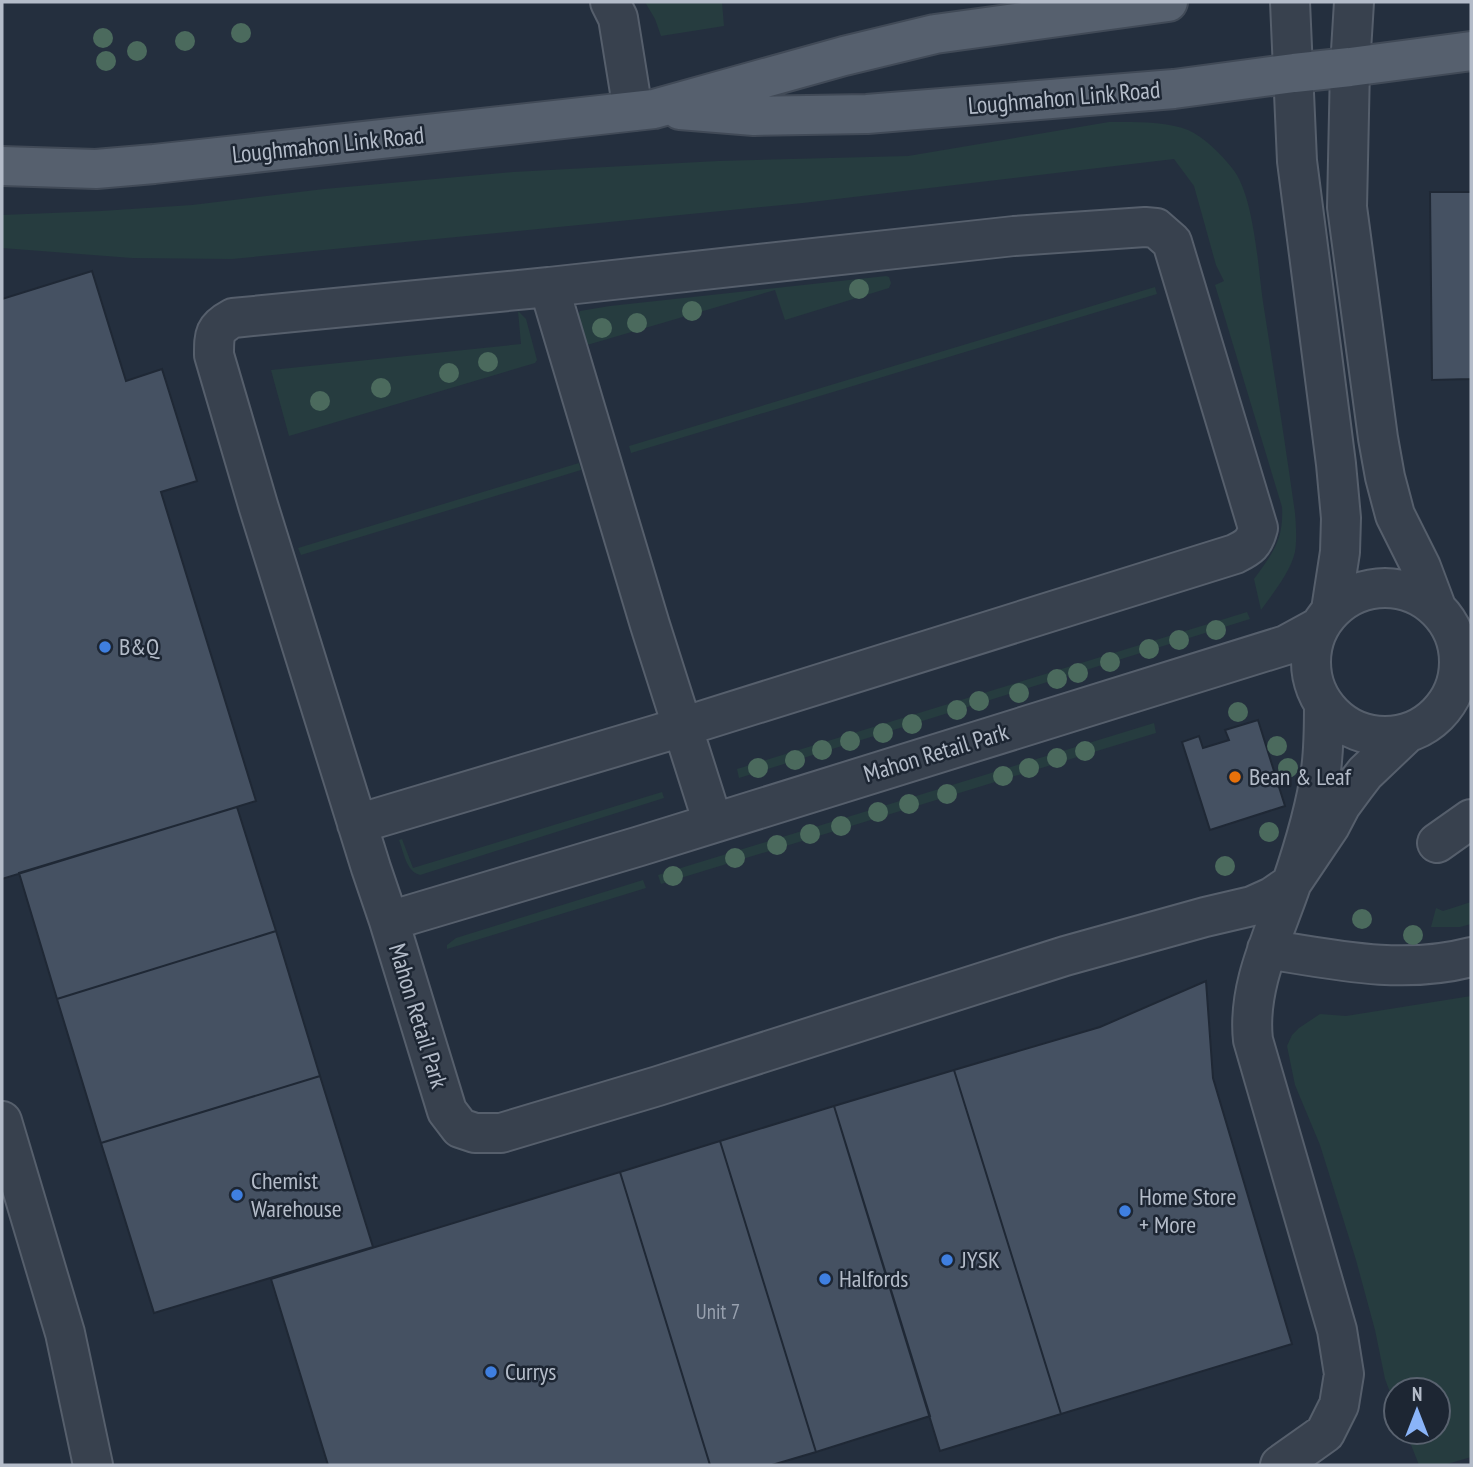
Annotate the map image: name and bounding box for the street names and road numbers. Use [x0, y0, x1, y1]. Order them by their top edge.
street label: Loughmahon Link Road [967, 74, 1161, 121]
street label: Loughmahon Link Road [230, 119, 425, 170]
street label: Mahon Retail Park [860, 716, 1013, 789]
street label: Mahon Retail Park [382, 940, 455, 1093]

